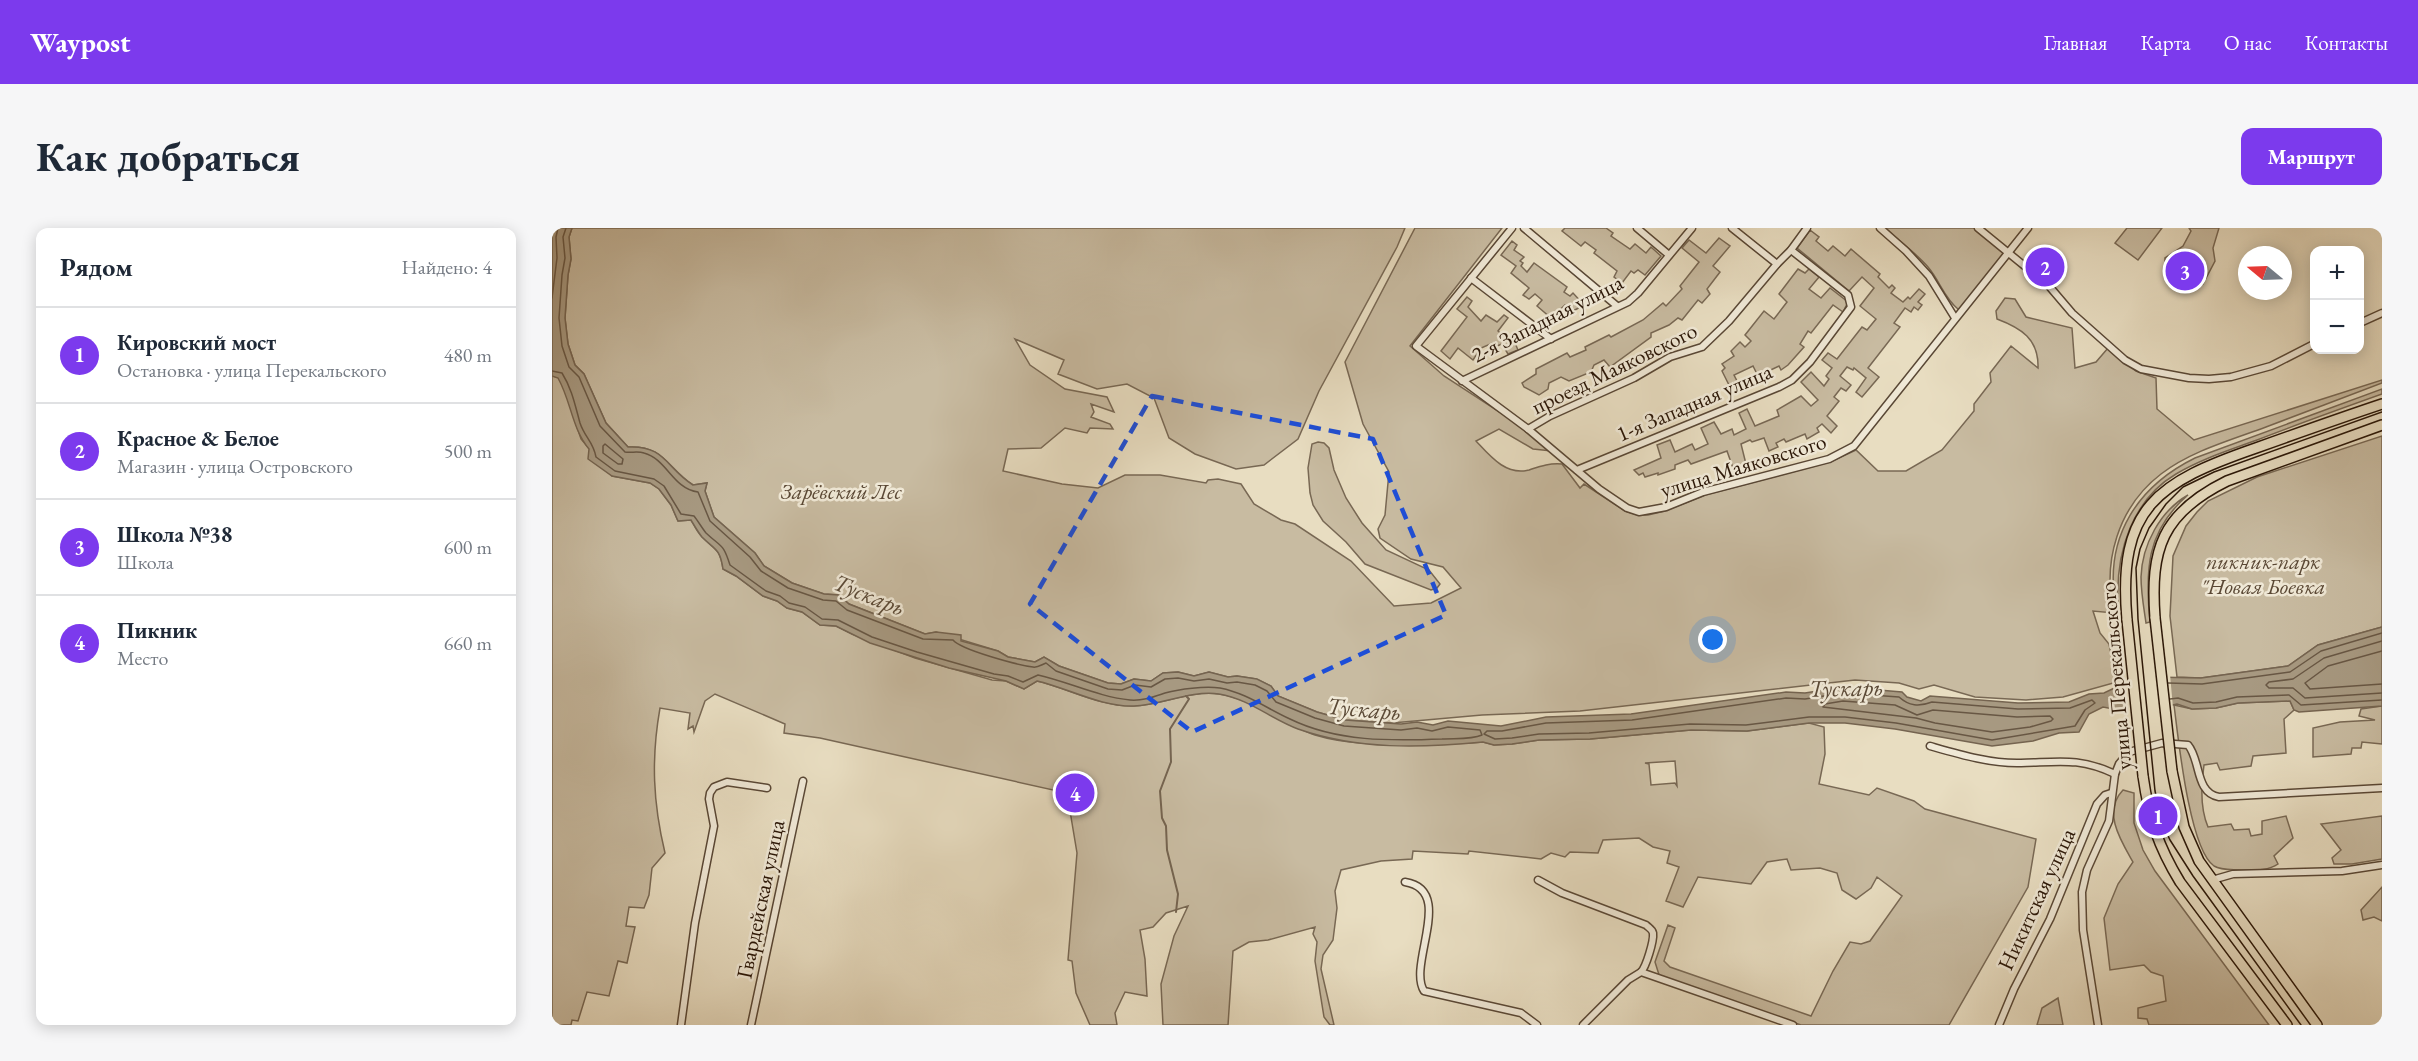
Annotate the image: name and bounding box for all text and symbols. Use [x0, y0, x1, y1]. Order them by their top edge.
text: Waypost [30, 24, 131, 60]
text: Главная [2043, 29, 2107, 56]
text: Карта [2140, 29, 2191, 56]
text: О нас [2224, 29, 2272, 56]
text: Контакты [2305, 29, 2388, 56]
button: Маршрут [2241, 128, 2382, 185]
text: Как добраться [36, 129, 300, 184]
pin: 2 [2026, 244, 2064, 290]
north arrow [2238, 246, 2292, 300]
map controls [2310, 246, 2364, 354]
button: + [2310, 246, 2364, 300]
pin: 3 [2166, 248, 2204, 294]
text: Рядом [60, 250, 133, 284]
text: Найдено: 4 [401, 254, 492, 280]
street label: 2-я Западная улица [1466, 268, 1628, 369]
button: − [2310, 300, 2364, 354]
street label: проезд Маяковского [1527, 316, 1702, 421]
text: Кировский мост [117, 328, 276, 357]
text: 1 [74, 342, 85, 368]
text: 480 m [444, 342, 492, 368]
street label: 1-я Западная улица [1612, 356, 1777, 448]
text: Остановка · улица Перекальского [117, 357, 387, 383]
text: Красное & Белое [117, 424, 279, 453]
street label: улица Маяковского [1657, 426, 1830, 505]
text: 2 [74, 438, 85, 464]
text: 500 m [444, 438, 492, 464]
text: Магазин · улица Островского [117, 453, 353, 479]
park label: Зарёвский Лес [780, 477, 903, 506]
text: Школа №38 [117, 520, 232, 549]
text: 3 [74, 534, 85, 560]
text: 600 m [444, 534, 492, 560]
park label: пикник-парк "Новая Боевка [2201, 547, 2325, 601]
text: Школа [117, 549, 174, 575]
water label: Тускарь [829, 566, 909, 623]
street label: улица Перекальского [2093, 580, 2138, 772]
text: Пикник [117, 616, 197, 645]
your location [1698, 625, 1727, 654]
text: 4 [74, 630, 85, 656]
text: 660 m [444, 630, 492, 656]
text: Место [117, 645, 168, 671]
water label: Тускарь [1809, 671, 1883, 704]
water label: Тускарь [1326, 690, 1402, 727]
pin: 4 [1056, 770, 1094, 816]
pin: 1 [2138, 794, 2178, 838]
street label: Гвардейская улица [730, 817, 792, 981]
street label: Никитская улица [1991, 823, 2082, 975]

